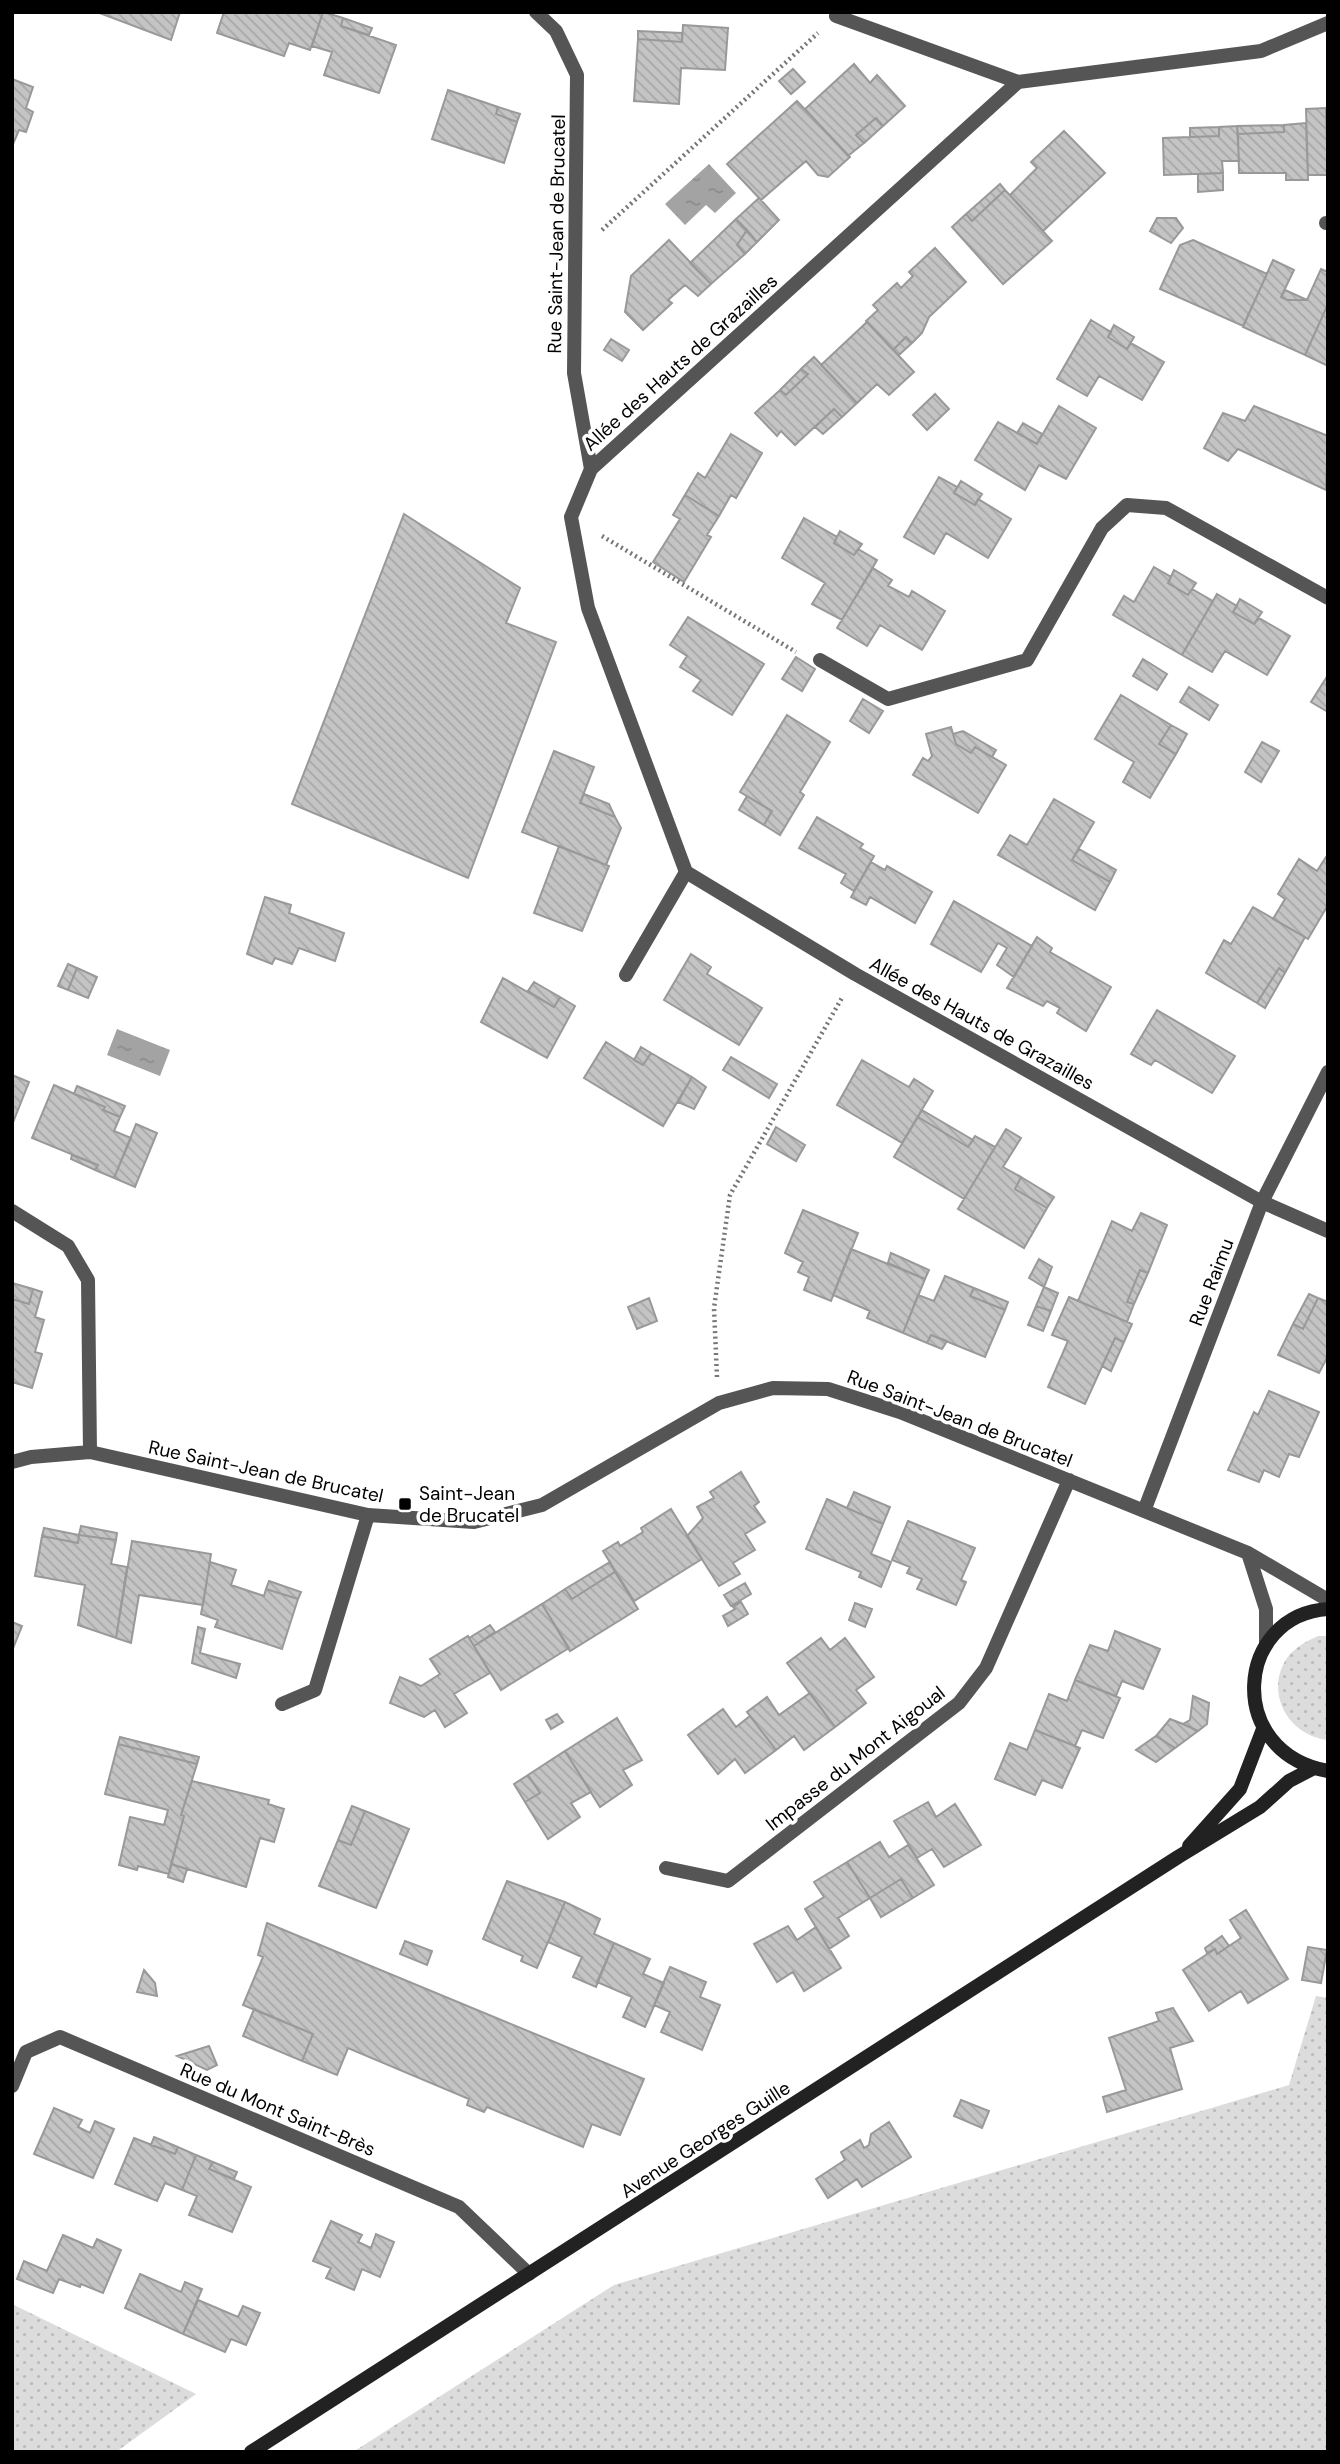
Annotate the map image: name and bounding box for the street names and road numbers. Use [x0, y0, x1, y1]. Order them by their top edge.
street label: Rue Saint-Jean de Brucatel [542, 114, 571, 354]
street label: Allée des Hauts de Grazailles [578, 268, 783, 456]
street label: Allée des Hauts de Grazailles [865, 951, 1099, 1096]
street label: Rue Raimu [1183, 1235, 1240, 1329]
street label: Rue Saint-Jean de Brucatel [844, 1364, 1076, 1473]
street label: Rue Saint-Jean de Brucatel [146, 1434, 386, 1509]
street label: Impasse du Mont Aigoual [760, 1680, 950, 1836]
street label: Rue du Mont Saint-Brès [176, 2057, 379, 2162]
street label: Avenue Georges Guille [616, 2075, 795, 2204]

